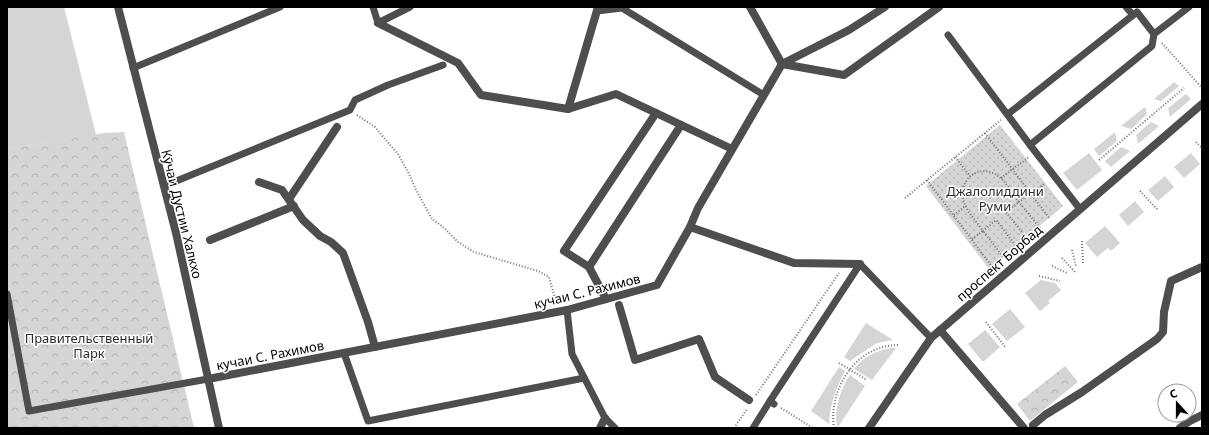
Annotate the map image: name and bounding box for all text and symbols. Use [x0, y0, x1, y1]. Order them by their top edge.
street label: Кӯчаи Дустии Халкхо [157, 148, 207, 281]
park label: Джалолиддини Руми [946, 182, 1044, 215]
street label: проспект Борбад [952, 221, 1046, 305]
street label: кучаи С. Рахимов [532, 269, 642, 313]
park label: Правительственный Парк [25, 329, 153, 362]
street label: кучаи С. Рахимов [215, 336, 325, 374]
north arrow [1157, 383, 1197, 423]
text: С [1167, 385, 1179, 401]

